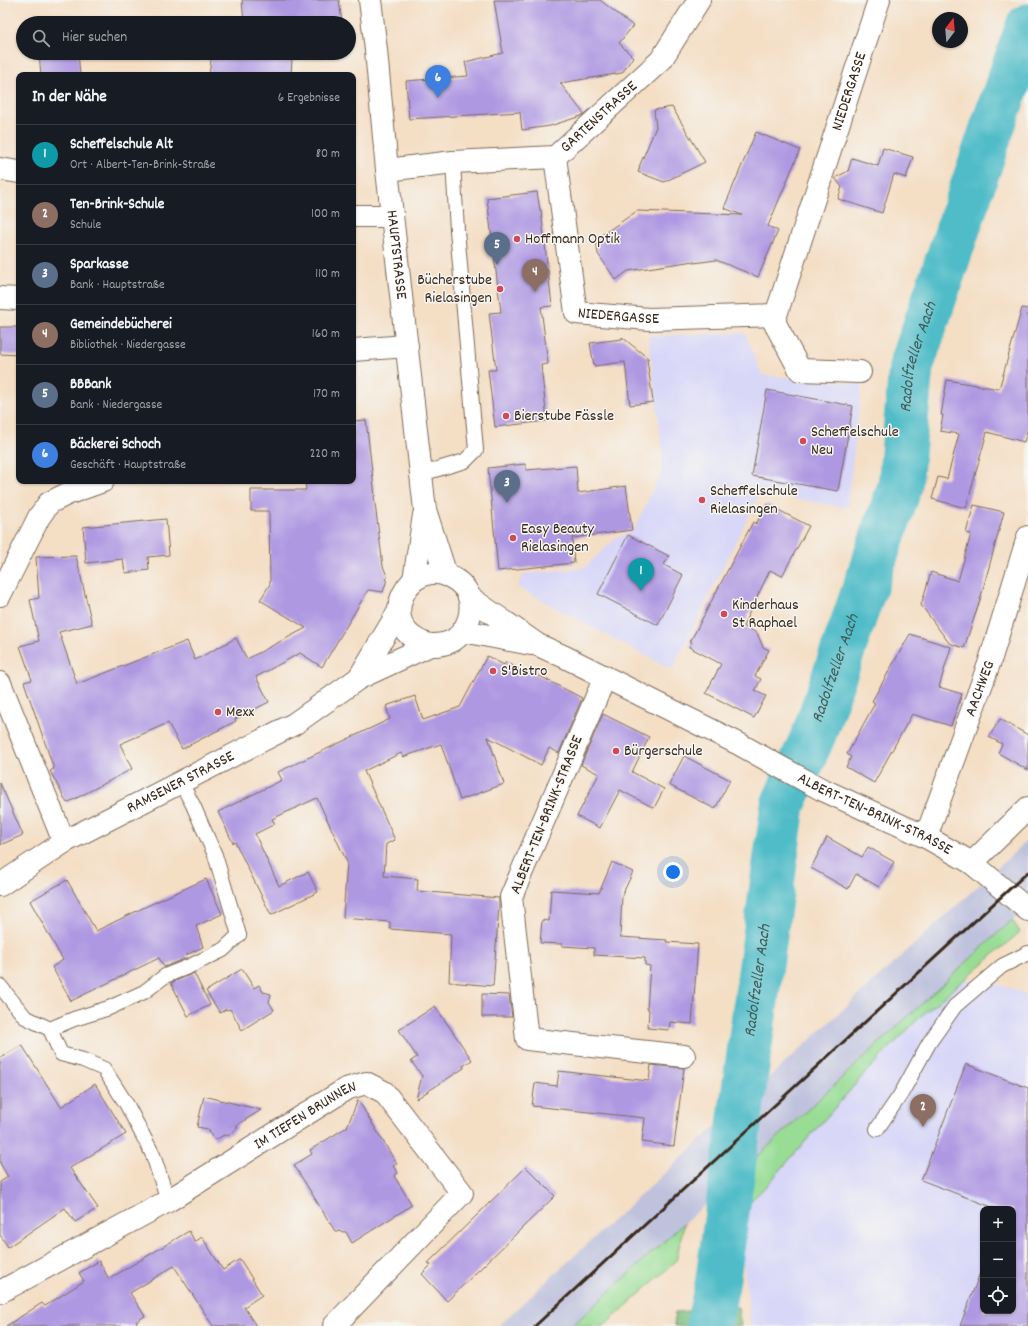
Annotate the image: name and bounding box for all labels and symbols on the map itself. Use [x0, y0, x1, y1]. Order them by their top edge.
north arrow [932, 12, 968, 48]
street label: NIEDERGASSE [825, 48, 873, 134]
pin: 6 [425, 65, 451, 98]
street label: GARTENSTRASSE [555, 75, 643, 158]
street label: HAUPTSTRASSE [380, 209, 413, 301]
place label: Hoffmann Optik [525, 228, 620, 251]
pin: 5 [484, 232, 510, 265]
marker: Hoffmann Optik [512, 234, 522, 244]
pin: 4 [522, 259, 548, 292]
place label: Bücherstube Rielasingen [417, 269, 492, 310]
marker: Bücherstube Rielasingen [495, 284, 505, 294]
water label: Radolfzeller Aach [895, 298, 945, 414]
street label: NIEDERGASSE [577, 302, 660, 331]
place label: Bierstube Fässle [514, 405, 614, 428]
marker: Bierstube Fässle [501, 411, 511, 421]
place label: Scheffelschule Neu [811, 421, 899, 462]
marker: Scheffelschule Neu [798, 436, 808, 446]
pin: 3 [494, 470, 520, 503]
place label: Scheffelschule Rielasingen [710, 480, 798, 521]
marker: Scheffelschule Rielasingen [697, 495, 707, 505]
place label: Easy Beauty Rielasingen [521, 518, 595, 559]
marker: Easy Beauty Rielasingen [508, 533, 518, 543]
pin: 1 [628, 558, 654, 591]
place label: Kinderhaus St Raphael [732, 594, 799, 635]
marker: Kinderhaus St Raphael [719, 609, 729, 619]
water label: Radolfzeller Aach [807, 610, 867, 726]
street label: AACHWEG [959, 657, 1001, 720]
place label: S'Bistro [501, 660, 547, 683]
marker: S'Bistro [488, 666, 498, 676]
place label: Mexx [226, 701, 254, 724]
marker: Mexx [213, 707, 223, 717]
street label: ALBERT-TEN-BRINK-STRASSE [505, 732, 590, 898]
place label: Bürgerschule [624, 740, 703, 763]
street label: RAMSENER STRASSE [123, 745, 239, 819]
marker: Bürgerschule [611, 746, 621, 756]
street label: ALBERT-TEN-BRINK-STRASSE [793, 767, 957, 861]
your location [663, 862, 683, 882]
water label: Radolfzeller Aach [739, 922, 779, 1039]
street label: IM TIEFEN BRUNNEN [250, 1075, 359, 1156]
pin: 2 [910, 1094, 936, 1127]

